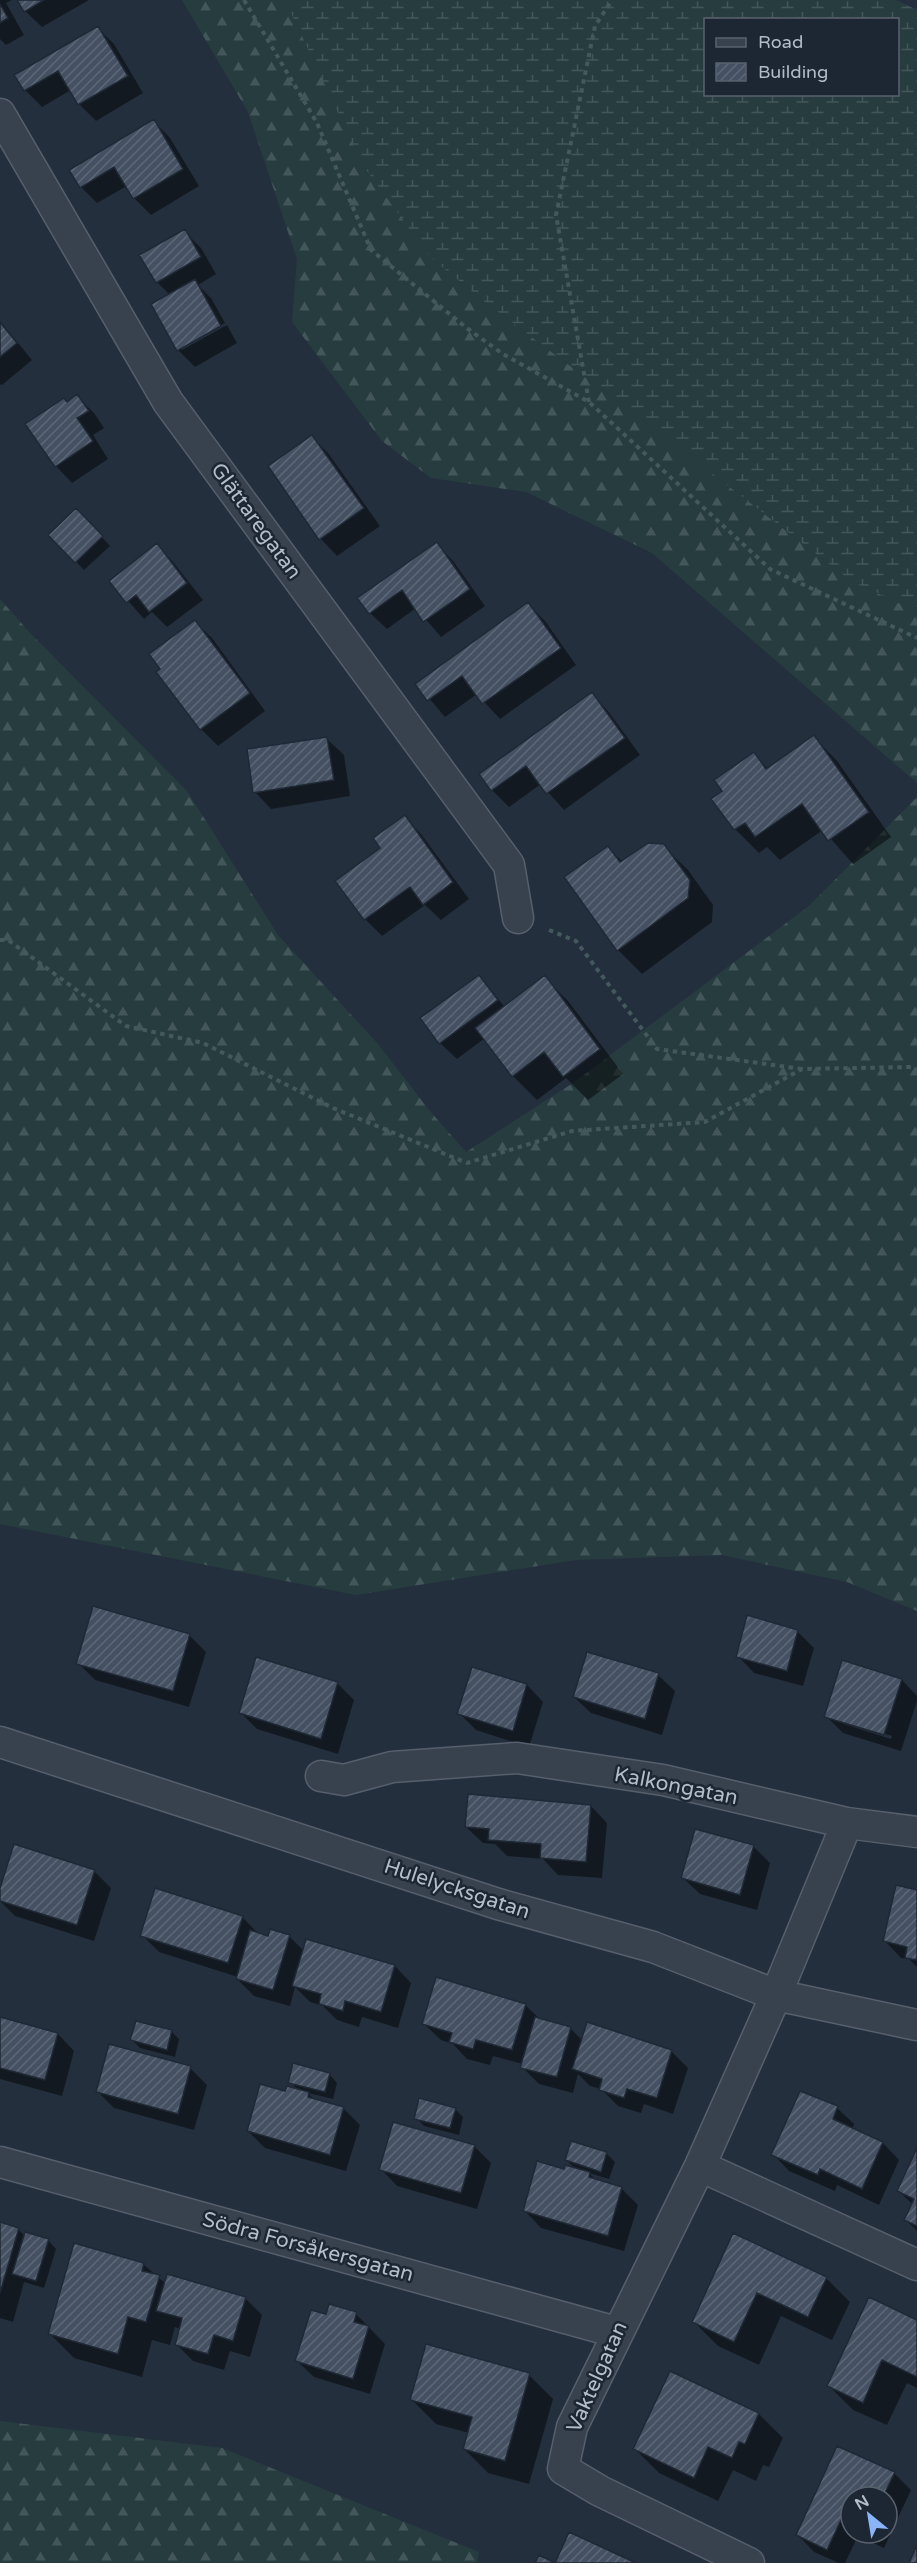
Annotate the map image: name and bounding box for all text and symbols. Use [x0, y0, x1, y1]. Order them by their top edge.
legend [704, 18, 899, 96]
text: Road [758, 31, 803, 53]
text: Building [758, 61, 828, 83]
street label: Glättaregatan [205, 458, 307, 584]
street label: Kalkongatan [612, 1762, 740, 1810]
street label: Hulelycksgatan [381, 1854, 533, 1924]
street label: Södra Forsåkersgatan [200, 2207, 416, 2287]
street label: Vaktelgatan [561, 2318, 633, 2436]
north arrow [839, 2485, 899, 2545]
text: N [851, 2491, 873, 2515]

